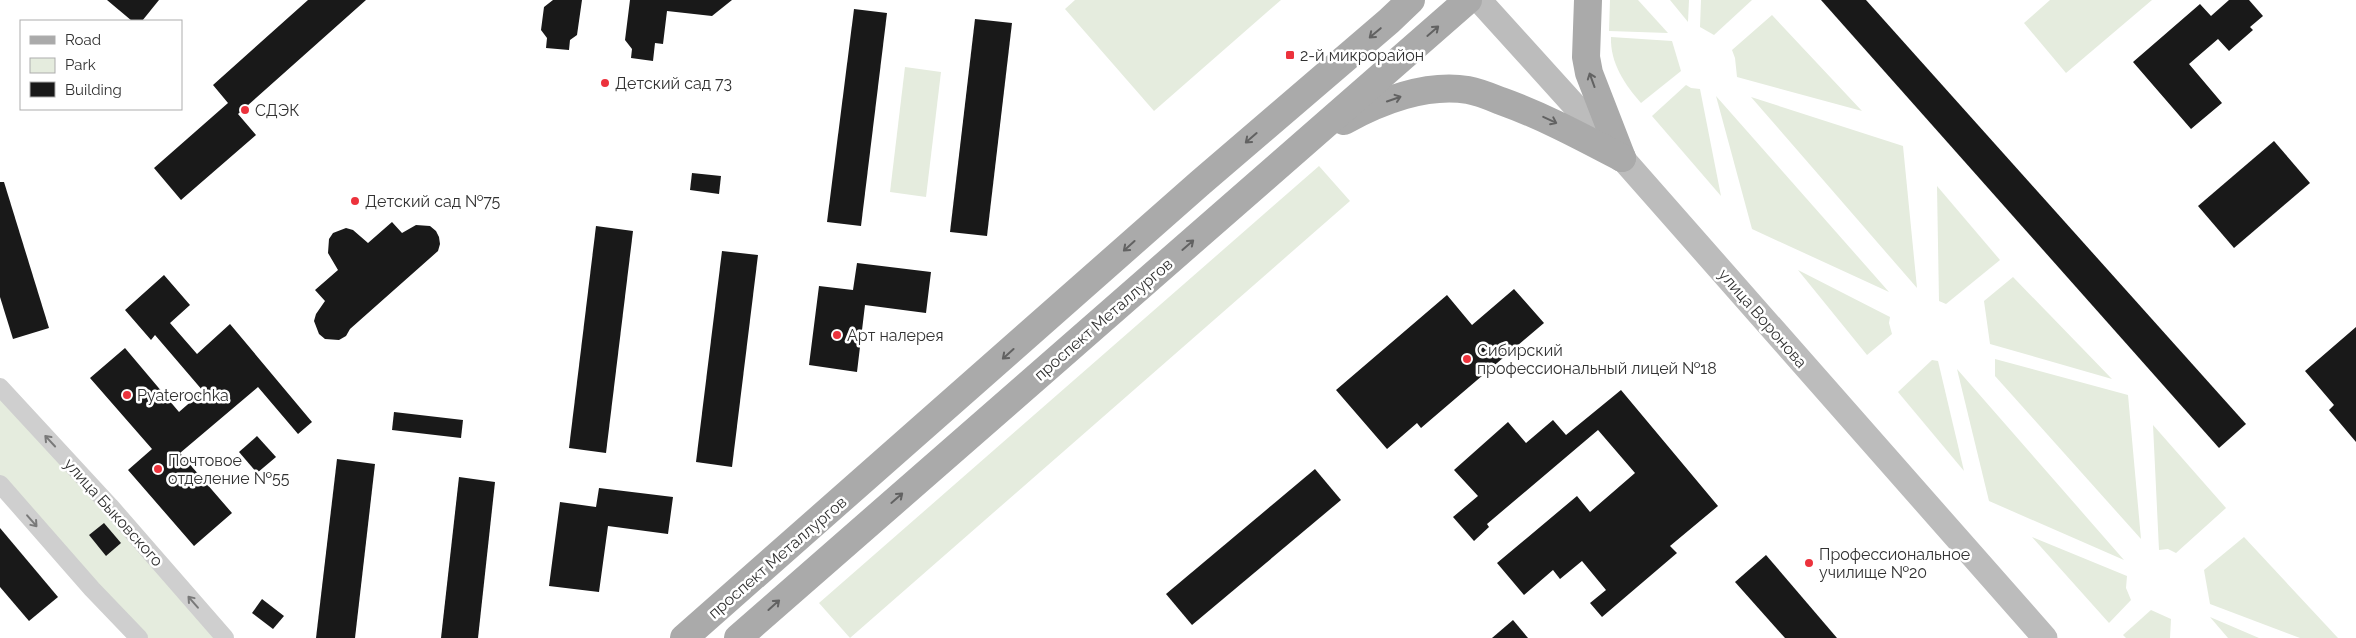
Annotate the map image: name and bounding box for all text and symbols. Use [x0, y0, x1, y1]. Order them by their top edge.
legend [20, 20, 182, 110]
one-way arrow [1426, 26, 1439, 37]
one-way arrow [1369, 27, 1382, 38]
text: Road [65, 31, 101, 49]
place label: 2-й микрорайон [1300, 46, 1424, 65]
marker: 2-й микрорайон [1284, 49, 1296, 61]
text: Park [65, 56, 96, 74]
one-way arrow [1587, 73, 1596, 88]
place label: Детский сад 73 [615, 74, 732, 93]
marker: Детский сад 73 [599, 77, 611, 89]
text: Building [65, 81, 122, 99]
one-way arrow [1386, 94, 1401, 103]
place label: СДЭК [255, 101, 299, 120]
marker: СДЭК [239, 104, 251, 116]
one-way arrow [1542, 116, 1557, 126]
one-way arrow [1245, 133, 1258, 144]
place label: Детский сад №75 [365, 192, 501, 211]
marker: Детский сад №75 [349, 195, 361, 207]
one-way arrow [1181, 239, 1194, 251]
one-way arrow [1123, 240, 1136, 251]
street label: проспект Металлургов [1030, 254, 1176, 385]
street label: улица Воронова [1714, 265, 1811, 372]
place label: Арт налерея [847, 326, 944, 345]
marker: Арт налерея [831, 329, 843, 341]
place label: Сибирский профессиональный лицей №18 [1477, 341, 1717, 378]
one-way arrow [1001, 348, 1014, 359]
marker: Сибирский профессиональный лицей №18 [1461, 353, 1473, 365]
place label: Pyaterochka [137, 386, 229, 405]
marker: Pyaterochka [121, 389, 133, 401]
one-way arrow [44, 435, 56, 448]
place label: Почтовое отделение №55 [168, 451, 290, 488]
street label: улица Быковского [60, 454, 167, 570]
marker: Почтовое отделение №55 [152, 463, 164, 475]
street label: проспект Металлургов [704, 492, 850, 623]
one-way arrow [890, 493, 903, 504]
one-way arrow [26, 514, 38, 527]
place label: Профессиональное училище №20 [1819, 545, 1970, 582]
marker: Профессиональное училище №20 [1803, 557, 1815, 569]
one-way arrow [187, 595, 199, 608]
one-way arrow [768, 600, 781, 611]

